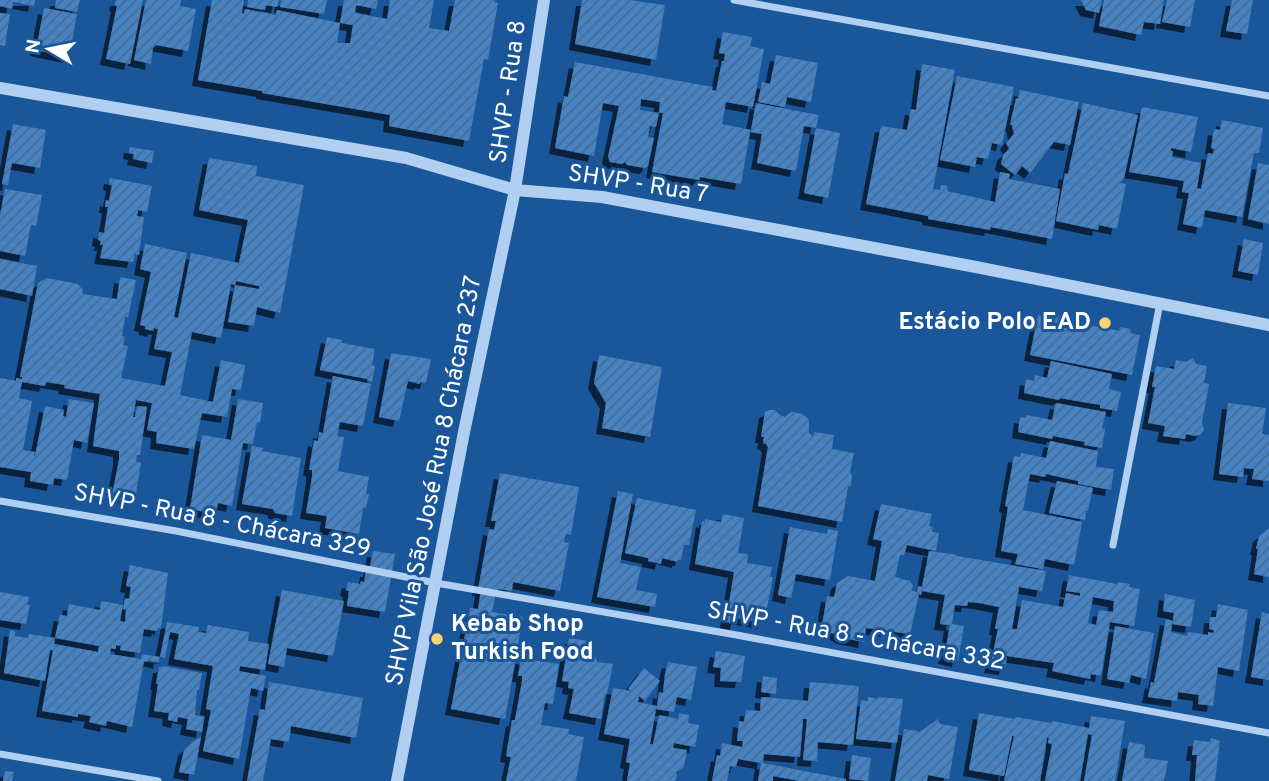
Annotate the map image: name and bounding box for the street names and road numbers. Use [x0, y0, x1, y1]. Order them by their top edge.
street label: SHVP - Rua 8 [484, 18, 534, 166]
street label: SHVP - Rua 7 [566, 159, 710, 211]
street label: SHVP Vila São José Rua 8 Chácara 237 [380, 273, 490, 689]
street label: SHVP - Rua 8 - Chácara 329 [71, 478, 373, 566]
street label: SHVP - Rua 8 - Chácara 332 [705, 596, 1007, 678]

